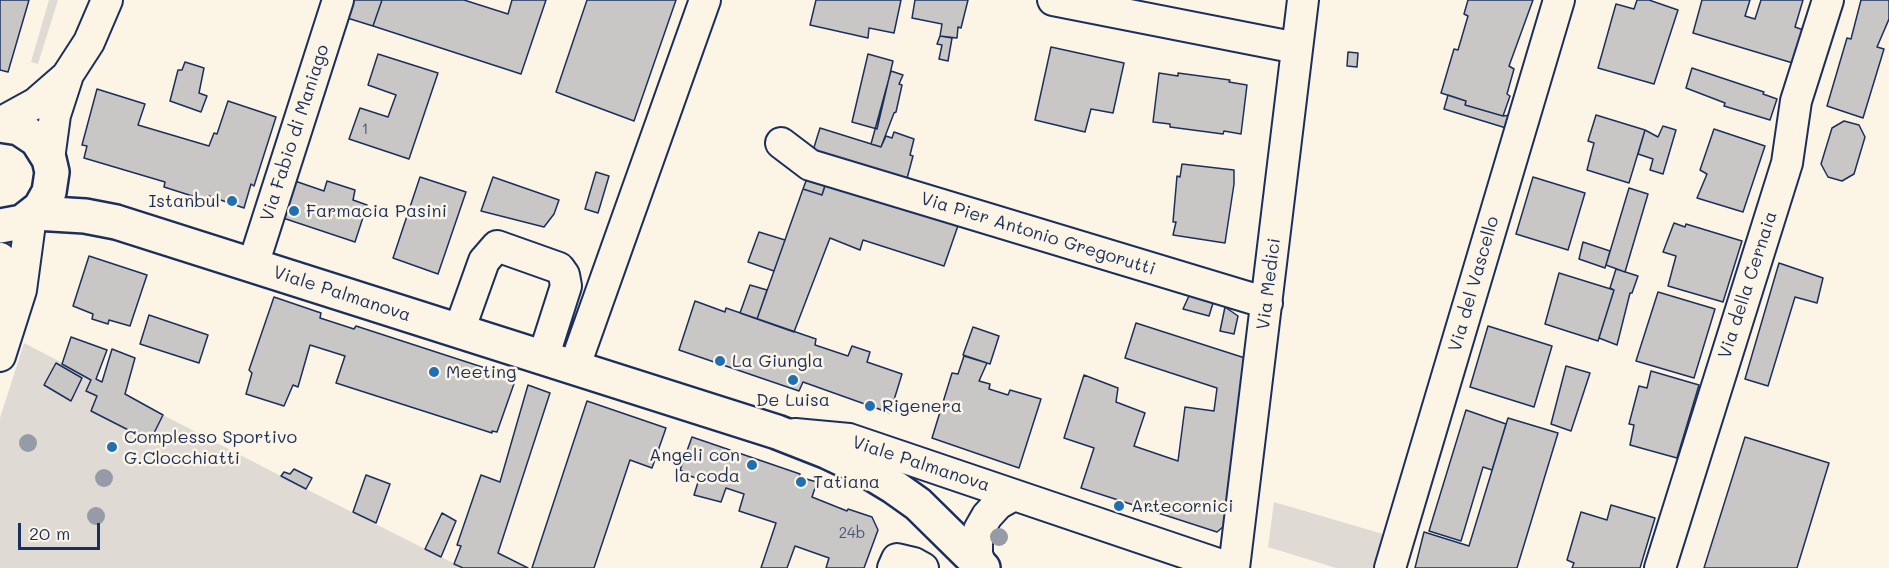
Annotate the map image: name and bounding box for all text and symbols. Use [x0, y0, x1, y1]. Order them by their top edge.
street label: Via Fabio di Maniago [256, 42, 334, 224]
house number: 1 [362, 120, 368, 138]
street label: Via Pier Antonio Gregorutti [918, 188, 1158, 280]
place label: Istanbul [148, 190, 220, 212]
marker: Istanbul [225, 194, 239, 208]
place label: Farmacia Pasini [306, 200, 447, 222]
marker: Farmacia Pasini [287, 204, 301, 218]
street label: Via della Cernaia [1714, 209, 1782, 361]
street label: Via del Vascello [1444, 214, 1504, 354]
street label: Via Medici [1253, 237, 1285, 331]
street label: Viale Palmanova [270, 262, 414, 326]
place label: La Giungla [732, 350, 823, 372]
marker: La Giungla [713, 354, 727, 368]
place label: Meeting [446, 361, 516, 383]
marker: Meeting [427, 365, 441, 379]
marker: De Luisa [786, 373, 800, 387]
place label: De Luisa [756, 389, 830, 411]
place label: Rigenera [882, 395, 962, 417]
marker: Rigenera [863, 399, 877, 413]
place label: Complesso Sportivo G.Clocchiatti [124, 426, 297, 468]
street label: Viale Palmanova [849, 432, 993, 496]
marker: Complesso Sportivo G.Clocchiatti [105, 440, 119, 454]
place label: Angeli con la coda [649, 444, 740, 486]
marker: Angeli con la coda [745, 458, 759, 472]
place label: Tatiana [813, 471, 880, 493]
marker: Tatiana [794, 475, 808, 489]
place label: Artecornici [1131, 495, 1233, 517]
marker: Artecornici [1112, 499, 1126, 513]
scale bar [21, 511, 104, 549]
text: 20 m [29, 521, 70, 545]
house number: 24b [839, 524, 865, 542]

